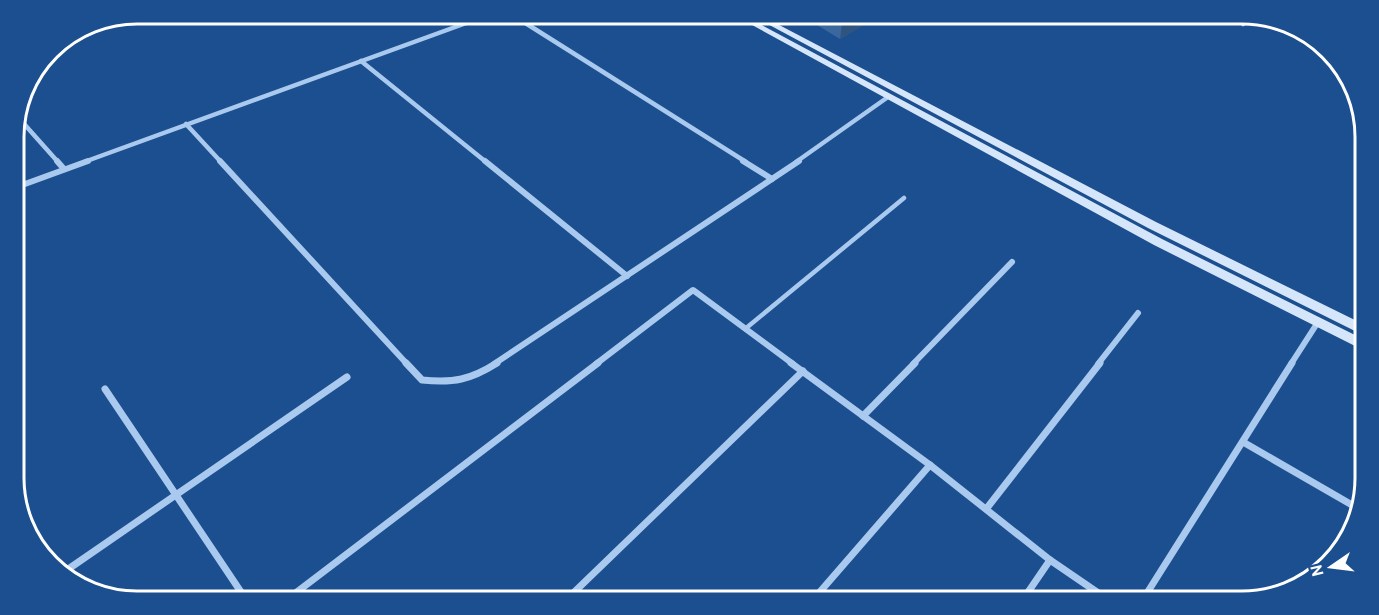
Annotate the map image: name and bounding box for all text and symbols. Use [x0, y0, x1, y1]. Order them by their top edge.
north arrow [1301, 537, 1361, 597]
text: N [1307, 562, 1329, 578]

